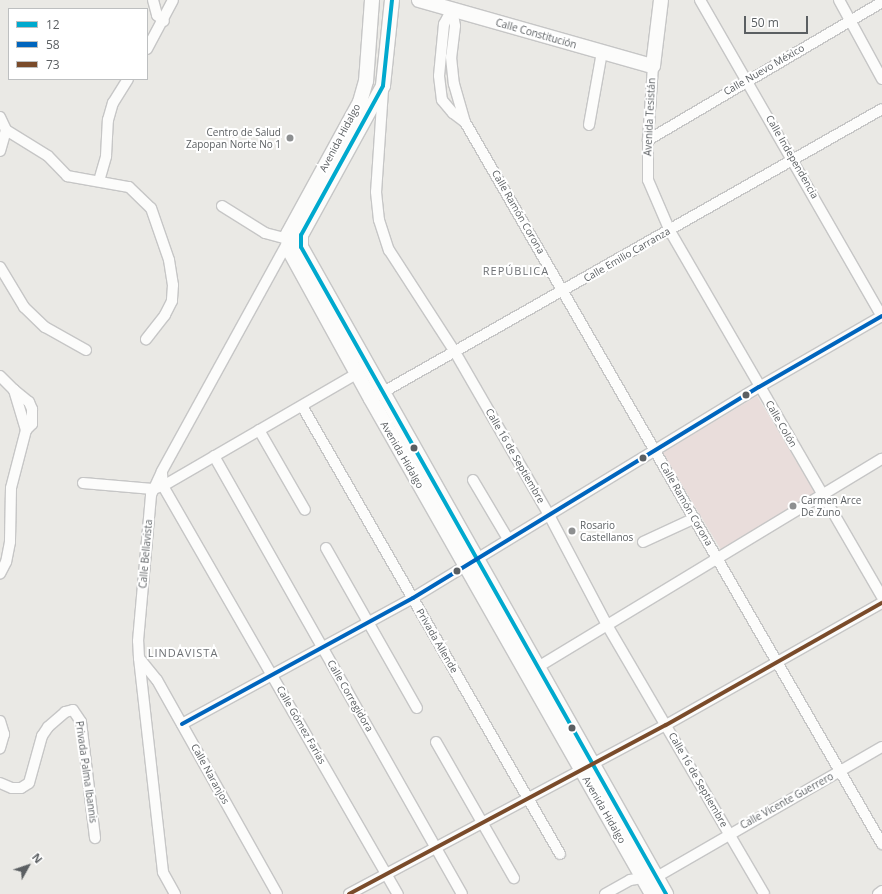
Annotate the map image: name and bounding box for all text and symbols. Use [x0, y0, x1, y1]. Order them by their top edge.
legend [8, 8, 148, 80]
scale bar [746, 8, 810, 34]
text: 50 m [751, 14, 779, 31]
text: 12 [46, 16, 60, 33]
street label: Calle Constitución [494, 17, 578, 51]
text: 58 [46, 36, 60, 53]
street label: Calle Nuevo México [722, 42, 806, 98]
text: 73 [46, 56, 60, 73]
street label: Avenida Tesistán [642, 78, 658, 156]
street label: Avenida Hidalgo [317, 102, 363, 174]
street label: Calle Independencia [763, 113, 821, 201]
place label: Centro de Salud Zapopan Norte No 1 [186, 126, 281, 150]
marker: Centro de Salud Zapopan Norte No 1 [284, 132, 296, 144]
street label: Calle Ramón Corona [489, 168, 547, 256]
street label: Calle Emilio Carranza [582, 225, 672, 285]
district label: REPÚBLICA [483, 264, 549, 278]
unlabelled marker [741, 390, 751, 400]
street label: Calle Colón [763, 398, 799, 450]
street label: Calle 16 de Septiembre [483, 406, 547, 506]
street label: Avenida Hidalgo [378, 419, 426, 491]
unlabelled marker [409, 443, 419, 453]
unlabelled marker [638, 453, 648, 463]
street label: Calle Ramón Corona [657, 460, 715, 548]
place label: Carmen Arce De Zuno [801, 494, 861, 518]
marker: Carmen Arce De Zuno [788, 501, 798, 511]
street label: Calle Bellavista [137, 519, 155, 589]
place label: Rosario Castellanos [580, 519, 633, 542]
marker: Rosario Castellanos [567, 526, 577, 536]
unlabelled marker [452, 566, 462, 576]
street label: Privada Allende [414, 607, 460, 675]
district label: LINDAVISTA [148, 646, 218, 660]
street label: Calle Corregidora [325, 658, 375, 734]
street label: Calle Gómez Farías [274, 684, 328, 766]
street label: Privada Palma Ibannis [73, 720, 99, 824]
unlabelled marker [567, 723, 577, 733]
street label: Calle 16 de Septiembre [666, 730, 730, 830]
street label: Calle Naranjos [188, 742, 232, 806]
street label: Calle Vicente Guerrero [738, 770, 836, 832]
street label: Avenida Hidalgo [580, 774, 628, 846]
north arrow [8, 846, 48, 886]
text: N [29, 850, 46, 866]

